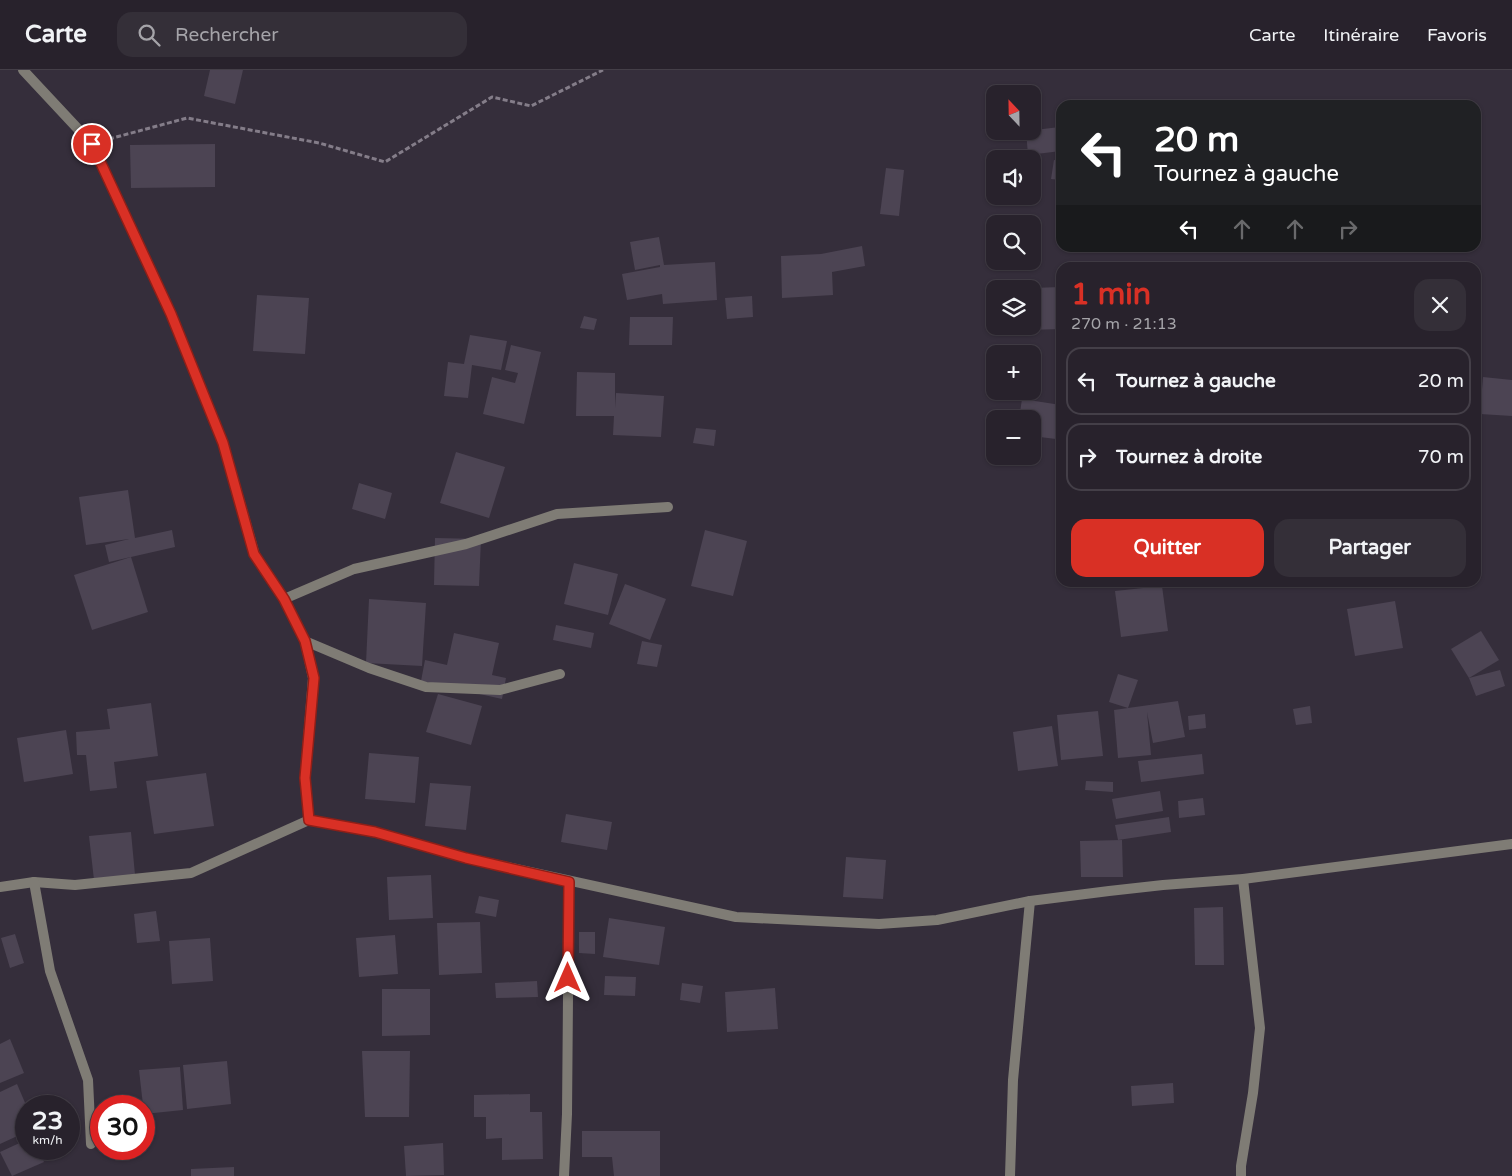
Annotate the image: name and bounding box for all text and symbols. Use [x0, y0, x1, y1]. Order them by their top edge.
search box [117, 12, 467, 57]
text: Carte [25, 20, 87, 49]
icon: search [135, 21, 163, 49]
text: Rechercher [175, 24, 278, 46]
text: Carte [1249, 24, 1295, 46]
text: Itinéraire [1323, 24, 1399, 46]
text: Favoris [1427, 24, 1487, 46]
north arrow [986, 85, 1041, 140]
map controls [986, 85, 1041, 465]
text: 20 m [1154, 119, 1239, 161]
icon: left [1071, 120, 1136, 185]
pin [71, 123, 113, 165]
icon: arrive [78, 130, 106, 158]
button: sound [986, 150, 1041, 205]
text: Tournez à gauche [1154, 161, 1339, 187]
button: search [986, 215, 1041, 270]
icon: left [1175, 215, 1203, 243]
icon: ahead [1228, 215, 1256, 243]
icon: ahead [1281, 215, 1309, 243]
icon: right [1334, 215, 1362, 243]
text: 1 min [1071, 276, 1151, 313]
button: close [1414, 279, 1466, 331]
button: layers [986, 280, 1041, 335]
text: 270 m · 21:13 [1071, 314, 1177, 334]
button: + [986, 345, 1041, 400]
icon: left [1073, 367, 1101, 395]
text: Tournez à gauche [1116, 370, 1276, 392]
text: 20 m [1418, 370, 1464, 392]
button: − [986, 410, 1041, 465]
icon: right [1073, 443, 1101, 471]
text: Tournez à droite [1116, 446, 1262, 468]
text: 70 m [1418, 446, 1464, 468]
button: Quitter [1071, 519, 1264, 577]
button: Partager [1274, 519, 1466, 577]
position arrow [541, 951, 593, 1003]
speed limit sign: 30 [90, 1095, 155, 1160]
text: 23 [32, 1106, 63, 1136]
text: km/h [32, 1133, 63, 1147]

